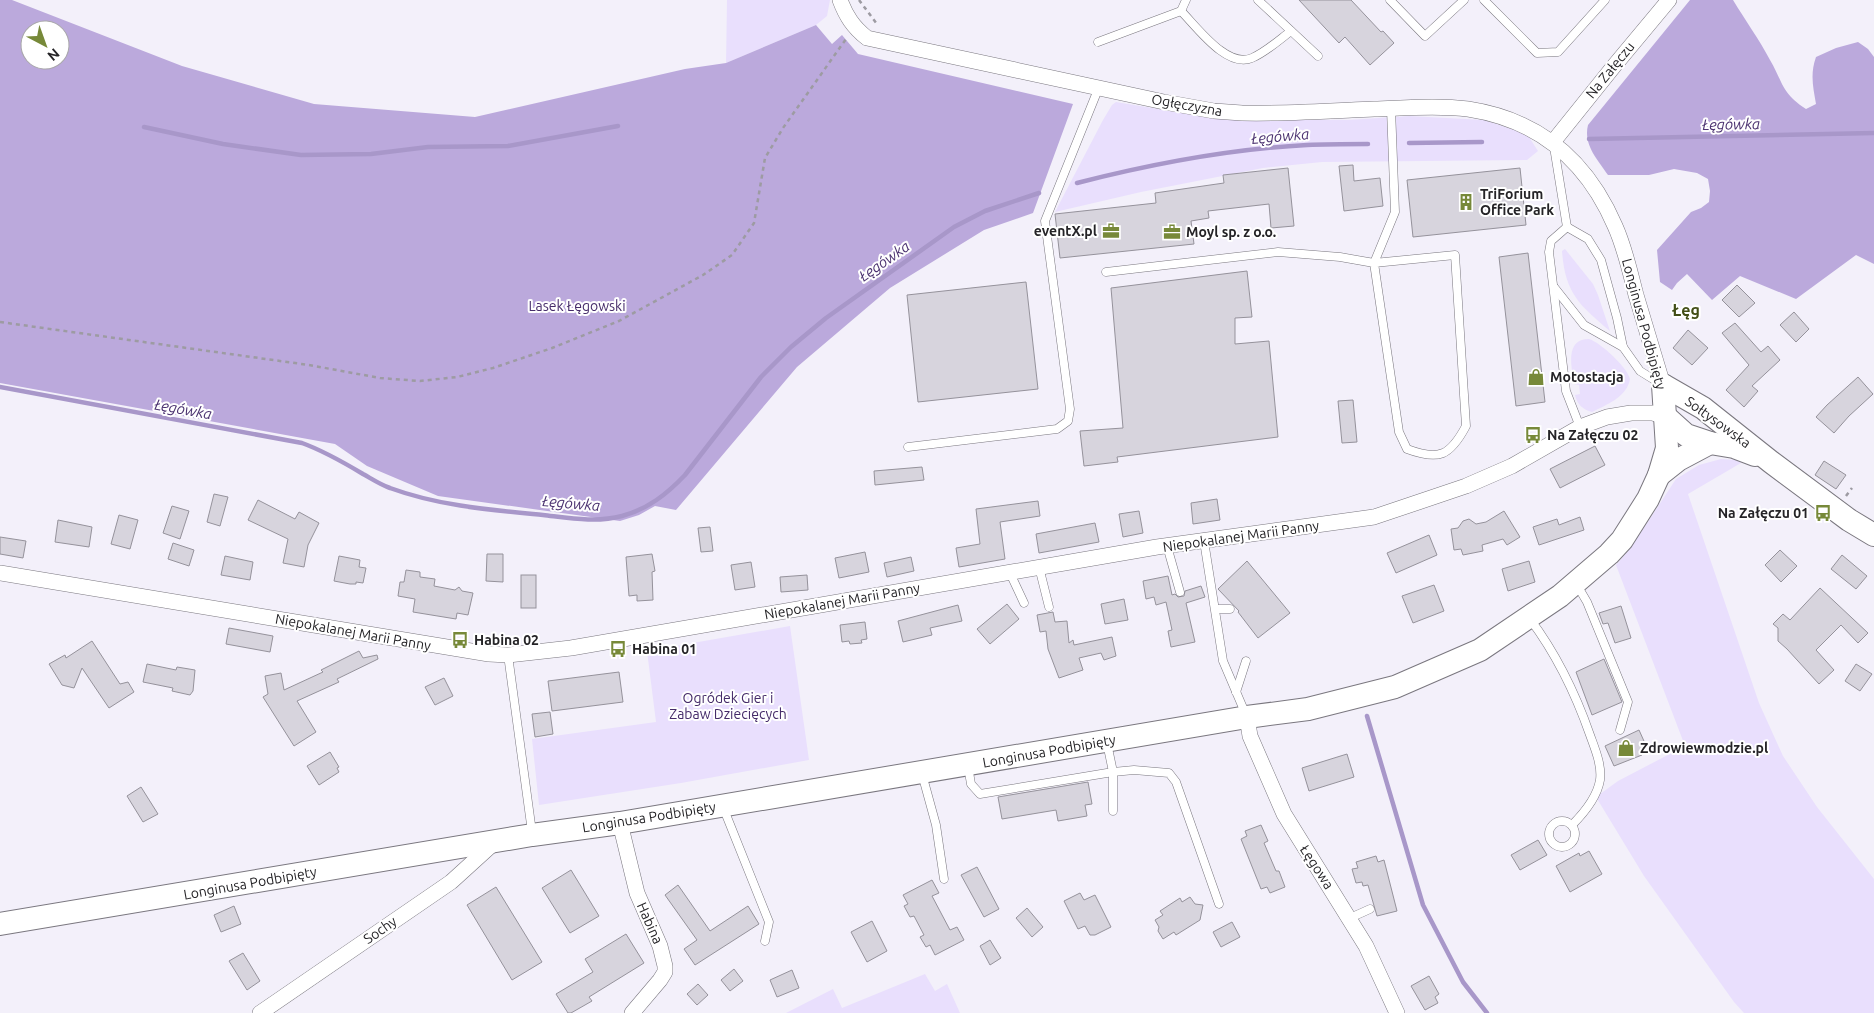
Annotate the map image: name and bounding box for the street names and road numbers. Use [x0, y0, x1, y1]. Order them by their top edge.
street label: Na Załęczu [1582, 39, 1638, 101]
street label: Ogłęczyzna [1150, 91, 1224, 119]
street label: Longinusa Podbipięty [1619, 257, 1669, 392]
street label: Sołtysowska [1682, 393, 1754, 451]
street label: Niepokalanej Marii Panny [1162, 517, 1320, 555]
street label: Niepokalanej Marii Panny [763, 579, 921, 623]
street label: Niepokalanej Marii Panny [274, 610, 432, 654]
street label: Longinusa Podbipięty [981, 731, 1117, 771]
street label: Longinusa Podbipięty [581, 799, 717, 835]
street label: Łęgowa [1297, 842, 1337, 892]
street label: Longinusa Podbipięty [182, 863, 318, 903]
street label: Habina [634, 900, 666, 946]
street label: Sochy [360, 913, 400, 947]

